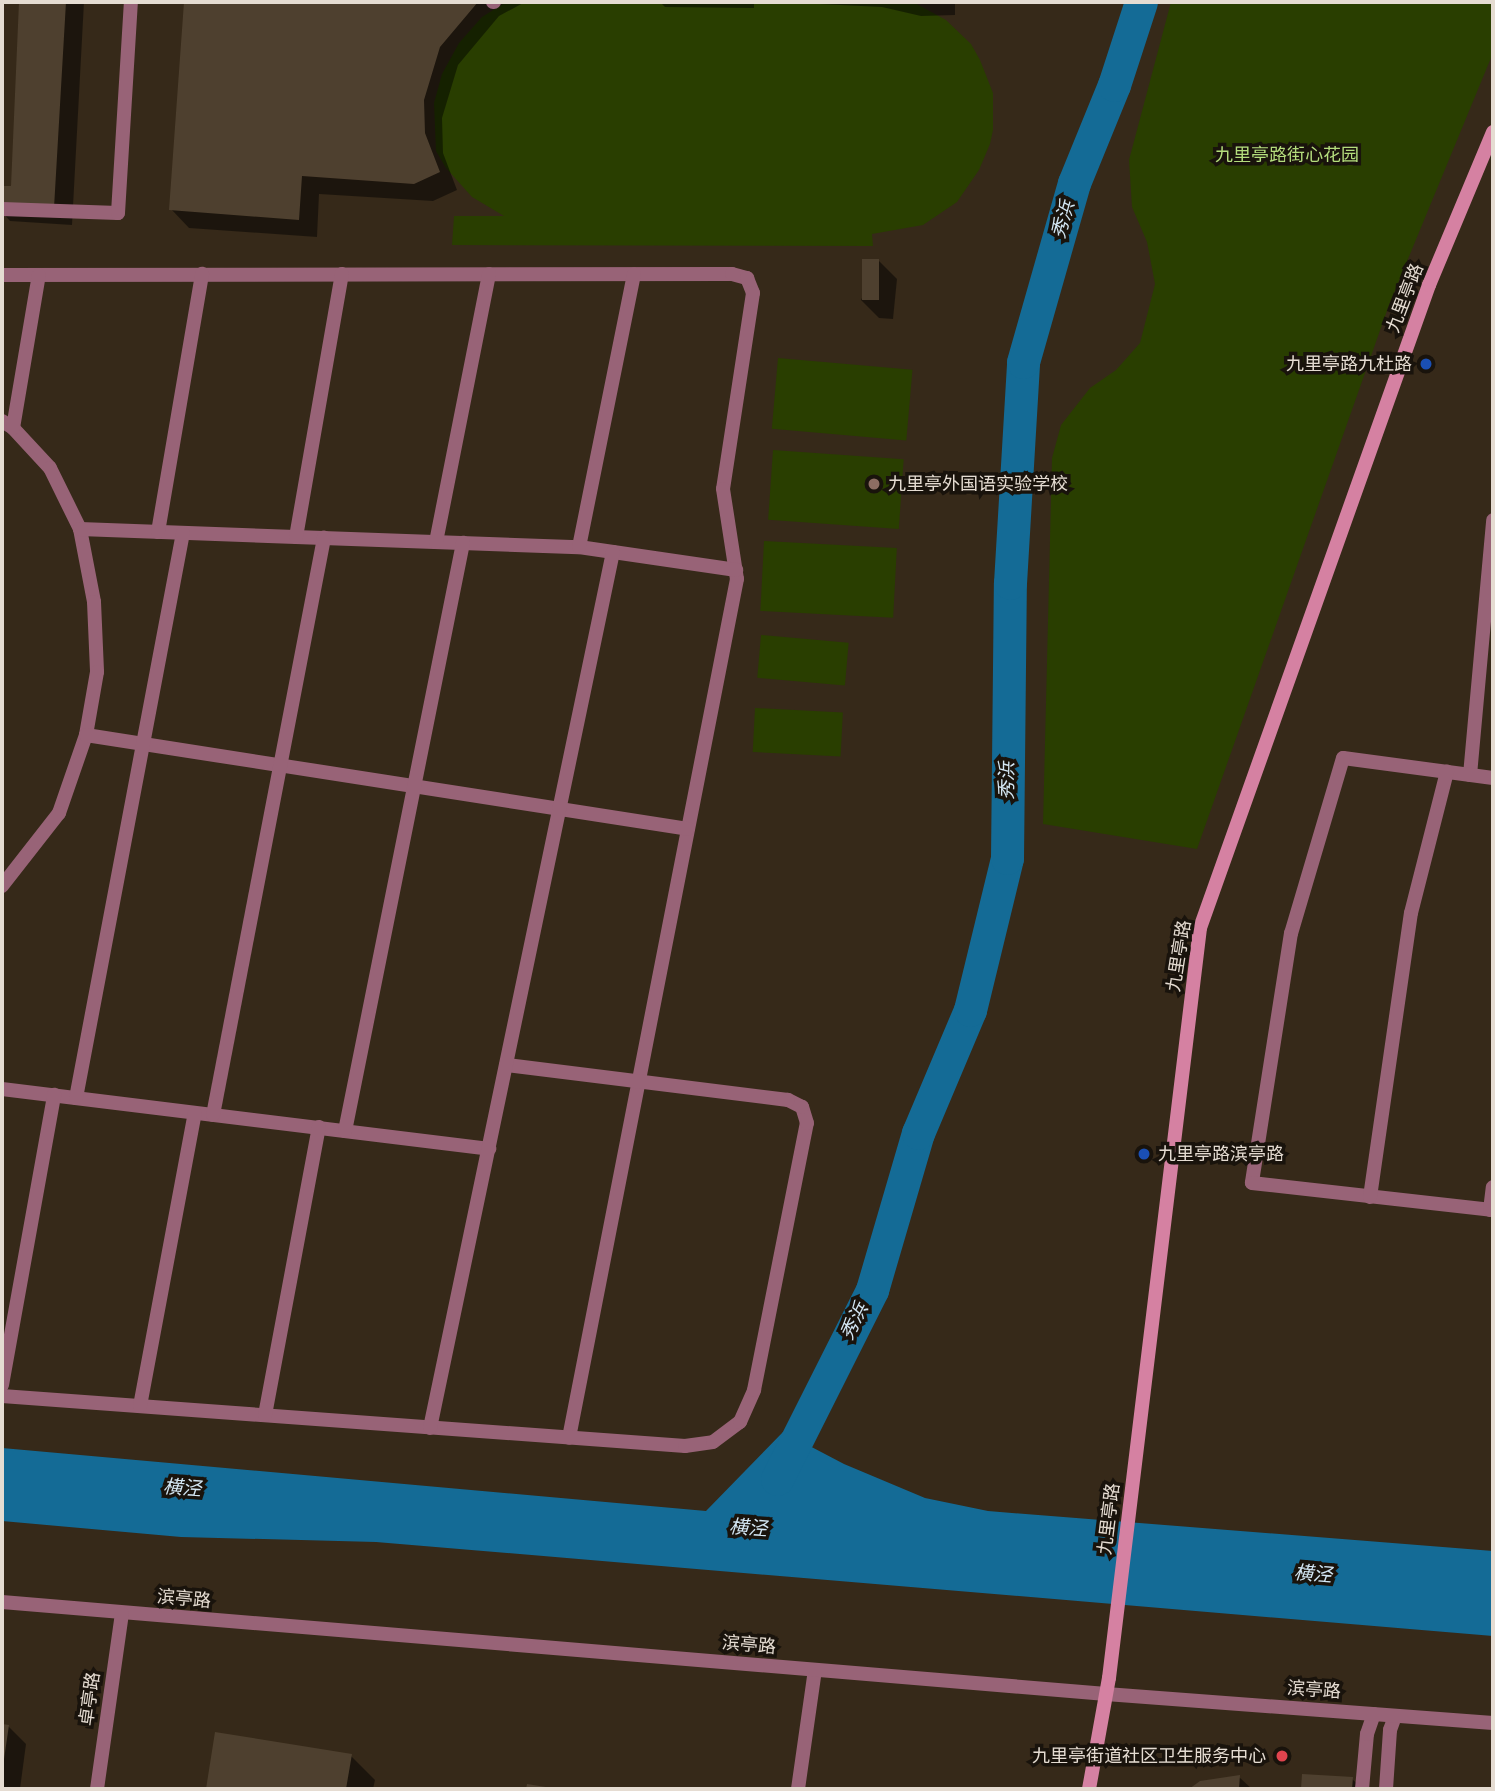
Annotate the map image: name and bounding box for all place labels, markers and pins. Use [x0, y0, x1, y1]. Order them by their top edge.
place label: 九里亭路九杜路 [1286, 353, 1412, 375]
marker: 九里亭路九杜路 [1418, 356, 1434, 372]
place label: 九里亭外国语实验学校 [888, 473, 1068, 495]
marker: 九里亭外国语实验学校 [866, 476, 882, 492]
place label: 九里亭路滨亭路 [1158, 1143, 1284, 1165]
marker: 九里亭路滨亭路 [1136, 1146, 1152, 1162]
place label: 九里亭街道社区卫生服务中心 [1032, 1745, 1266, 1767]
marker: 九里亭街道社区卫生服务中心 [1272, 1746, 1292, 1766]

